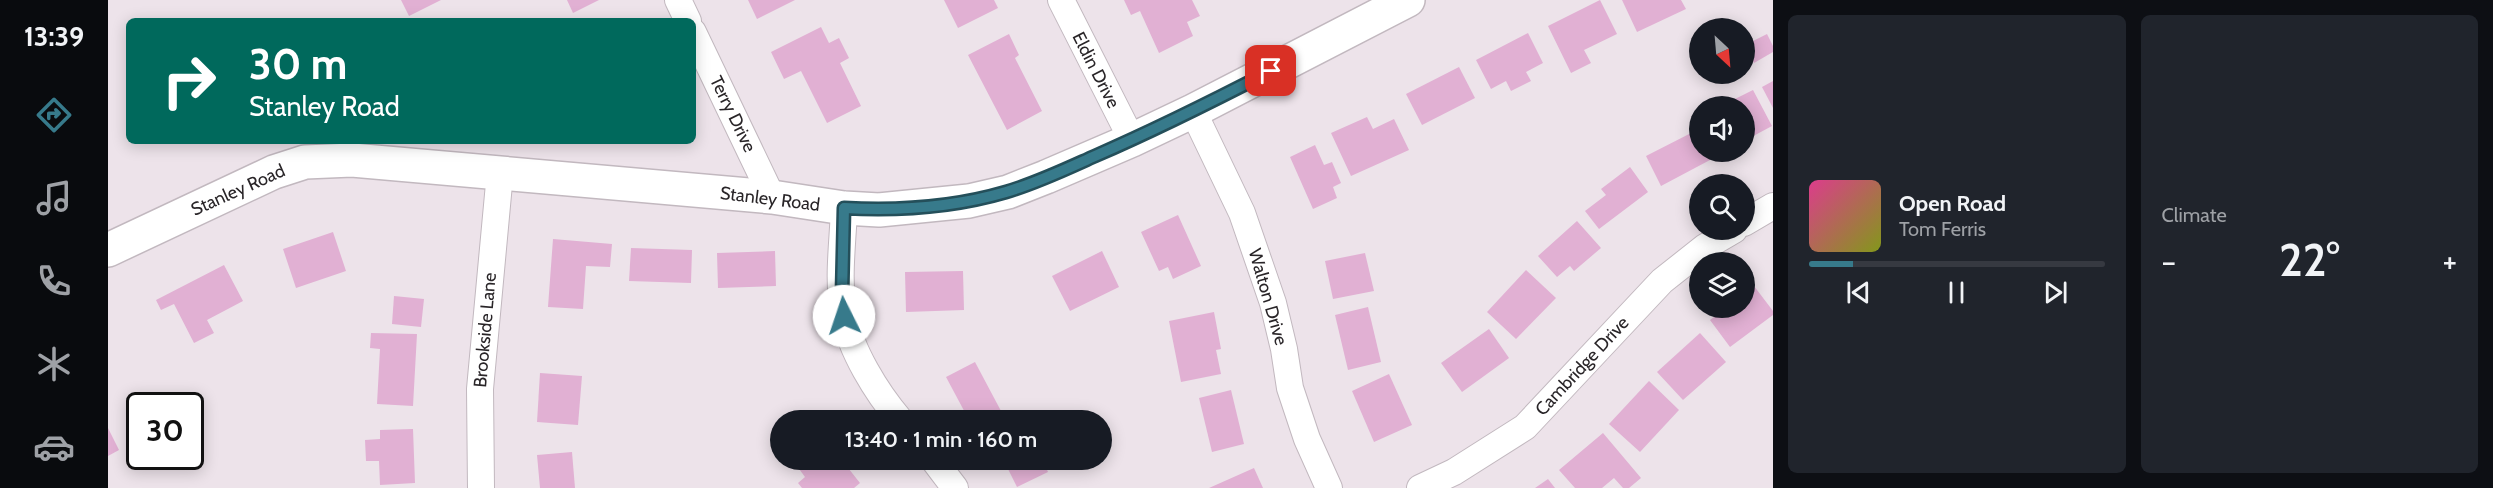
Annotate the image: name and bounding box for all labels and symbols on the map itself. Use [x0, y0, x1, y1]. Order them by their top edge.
north arrow [1689, 18, 1755, 84]
street label: Eldin Drive [1067, 28, 1125, 112]
pin [1245, 45, 1296, 96]
street label: Terry Drive [705, 72, 761, 156]
street label: Stanley Road [188, 160, 288, 220]
street label: Stanley Road [719, 182, 821, 216]
street label: Walton Drive [1244, 246, 1292, 348]
street label: Brookside Lane [469, 272, 501, 388]
position arrow [812, 284, 876, 348]
street label: Cambridge Drive [1530, 312, 1634, 420]
speed limit sign: 30 [126, 392, 204, 470]

